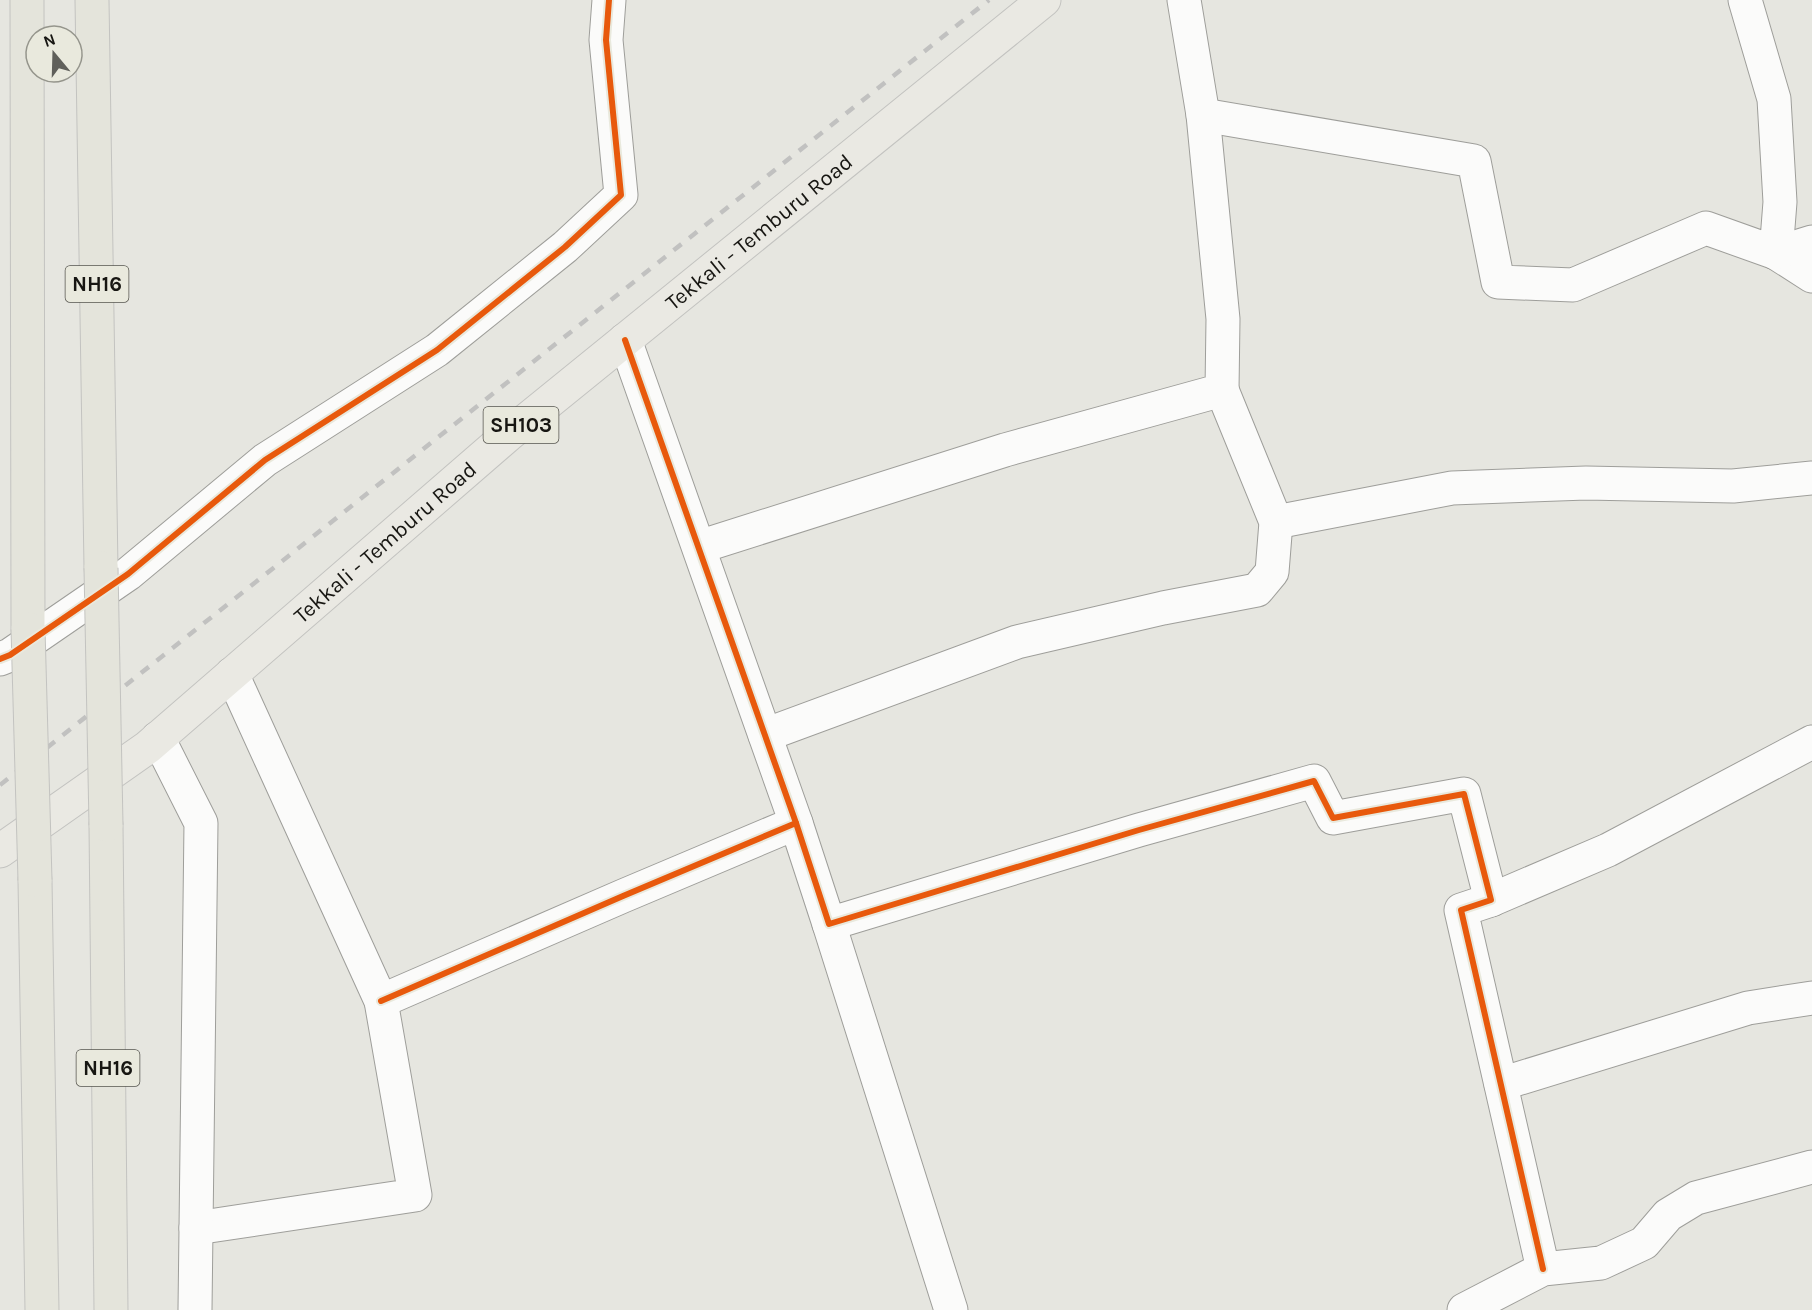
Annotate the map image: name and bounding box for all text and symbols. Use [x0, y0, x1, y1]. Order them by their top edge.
north arrow [24, 24, 84, 84]
text: N [41, 29, 58, 51]
street label: Tekkali - Temburu Road [660, 149, 858, 316]
road number: NH16 [66, 266, 128, 302]
road number: SH103 [484, 407, 558, 443]
street label: Tekkali - Temburu Road [289, 456, 482, 629]
road number: NH16 [76, 1050, 140, 1086]

